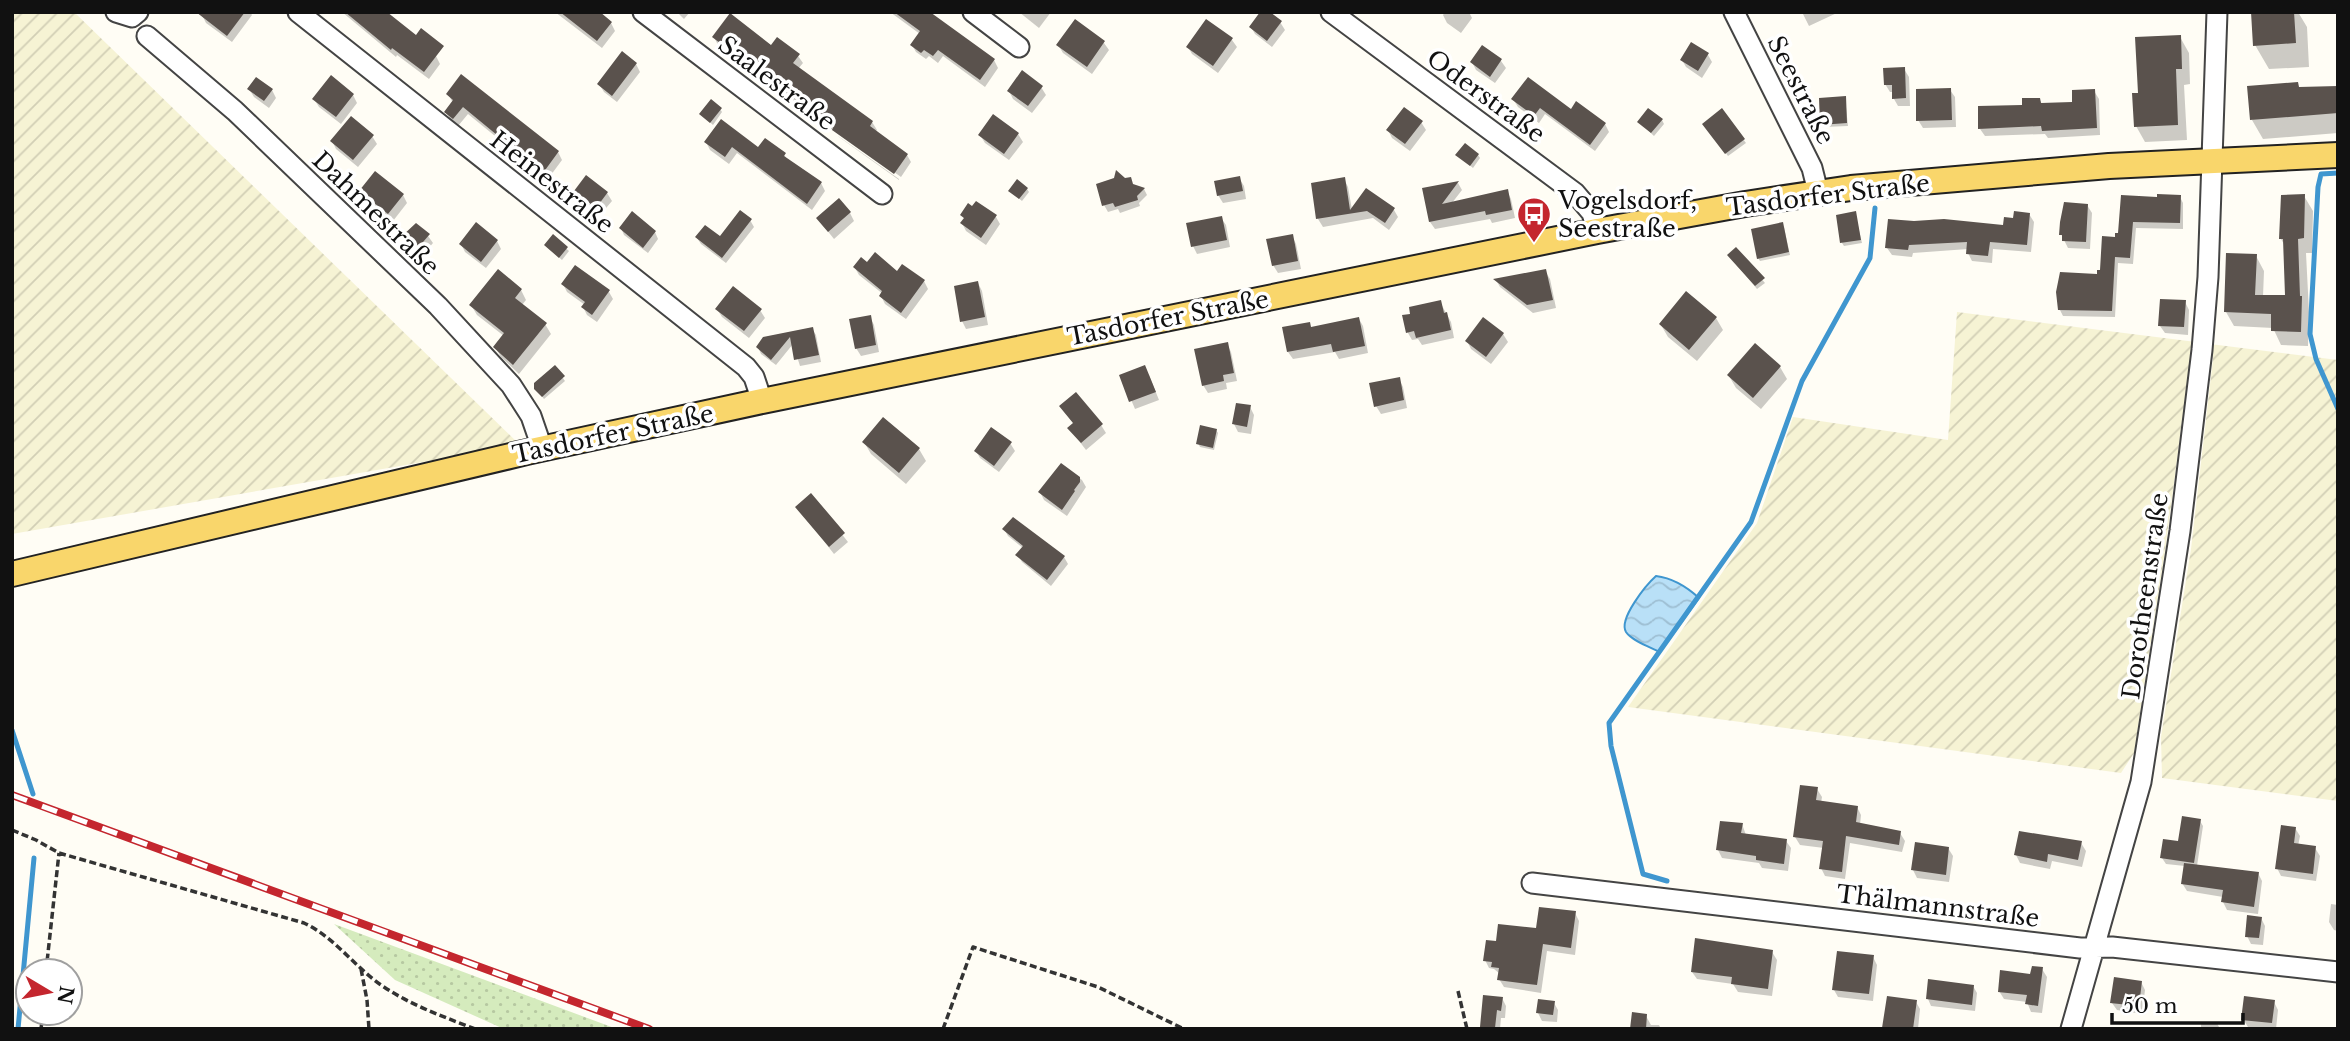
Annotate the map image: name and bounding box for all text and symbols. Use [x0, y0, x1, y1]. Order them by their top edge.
street label: Saalestraße [713, 30, 841, 136]
street label: Seestraße [1761, 31, 1841, 149]
street label: Oderstraße [1421, 43, 1551, 149]
street label: Heinestraße [484, 125, 620, 239]
street label: Dahmestraße [307, 145, 445, 281]
street label: Tasdorfer Straße [1725, 168, 1931, 222]
place label: Vogelsdorf, Seestraße [1557, 186, 1697, 243]
bus stop icon: Vogelsdorf, Seestraße [1515, 195, 1553, 244]
street label: Tasdorfer Straße [1065, 284, 1271, 352]
street label: Tasdorfer Straße [510, 399, 716, 469]
street label: Dorotheenstraße [2116, 491, 2174, 701]
street label: Thälmannstraße [1835, 879, 2041, 933]
north arrow [14, 957, 84, 1027]
scale bar [2112, 982, 2243, 1026]
text: N [52, 984, 78, 1006]
text: 50 m [2122, 993, 2178, 1019]

